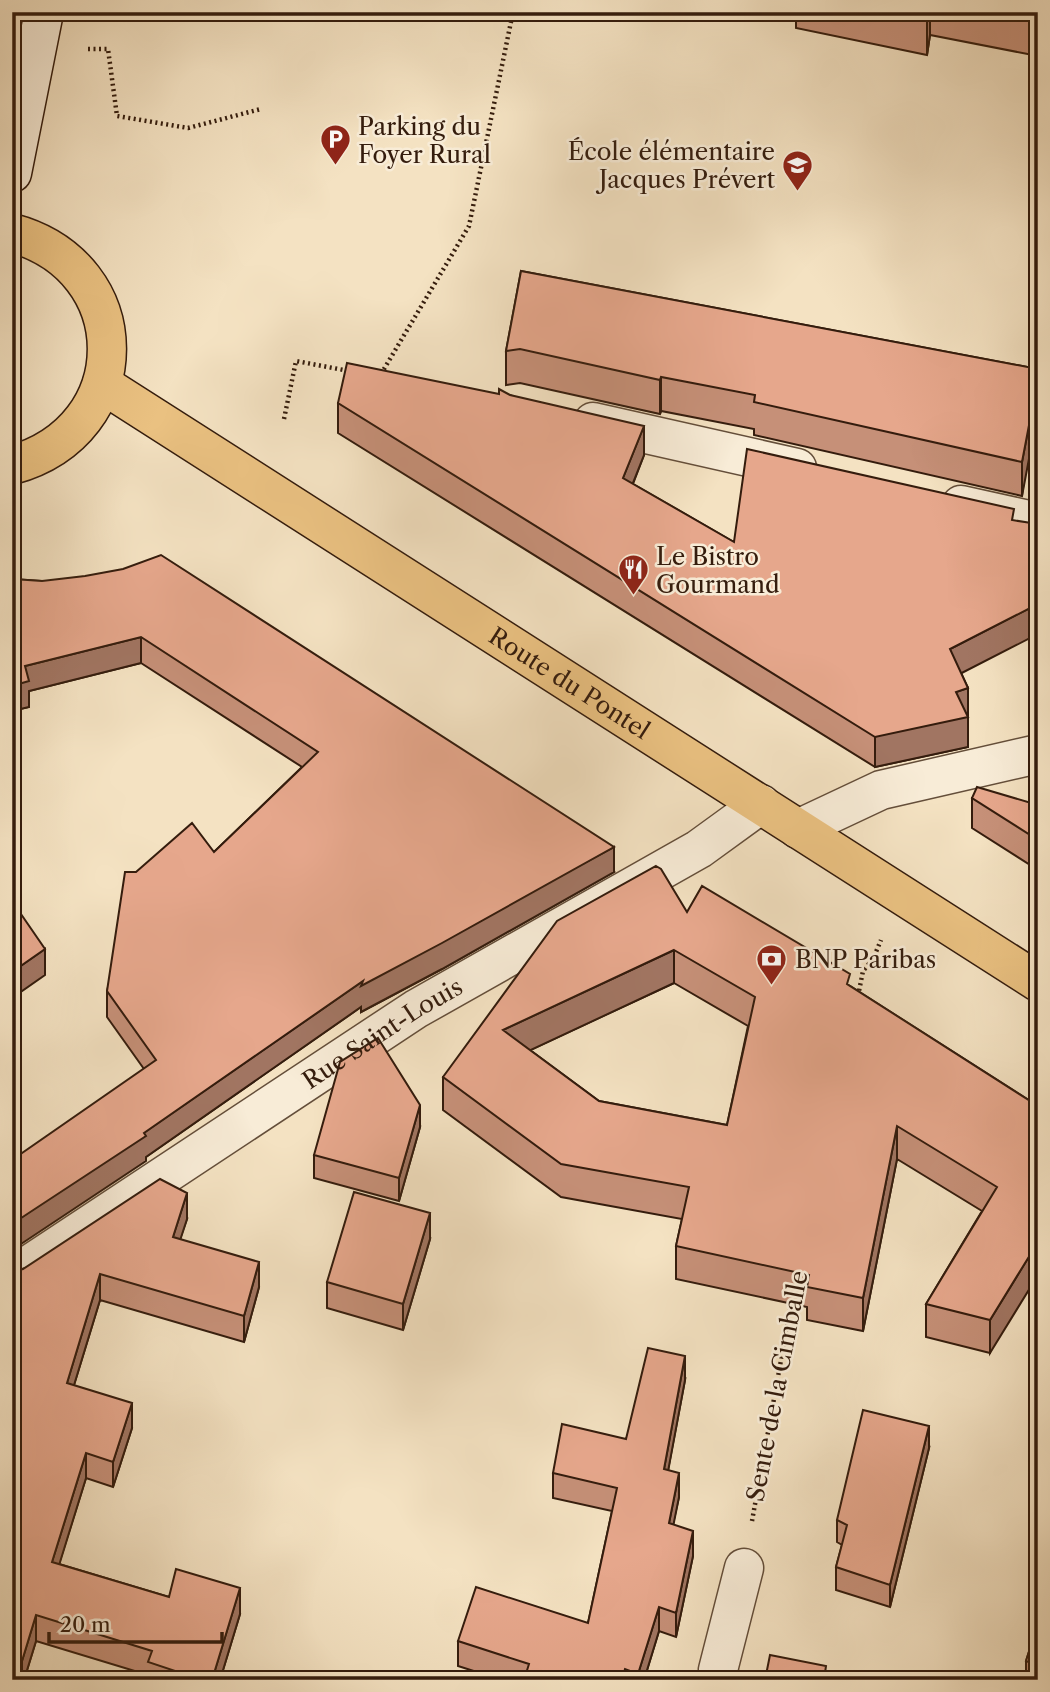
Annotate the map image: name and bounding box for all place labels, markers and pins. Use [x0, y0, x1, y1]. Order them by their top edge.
place label: Parking du Foyer Rural [358, 112, 491, 169]
parking icon: Parking du Foyer Rural [318, 123, 352, 167]
place label: École élémentaire Jacques Prévert [568, 137, 776, 194]
school or university icon: École élémentaire Jacques Prévert [781, 148, 815, 192]
place label: Le Bistro Gourmand [656, 542, 780, 599]
restaurant icon: Le Bistro Gourmand [616, 553, 650, 597]
bank icon: BNP Paribas [755, 942, 789, 986]
place label: BNP Paribas [795, 945, 936, 974]

